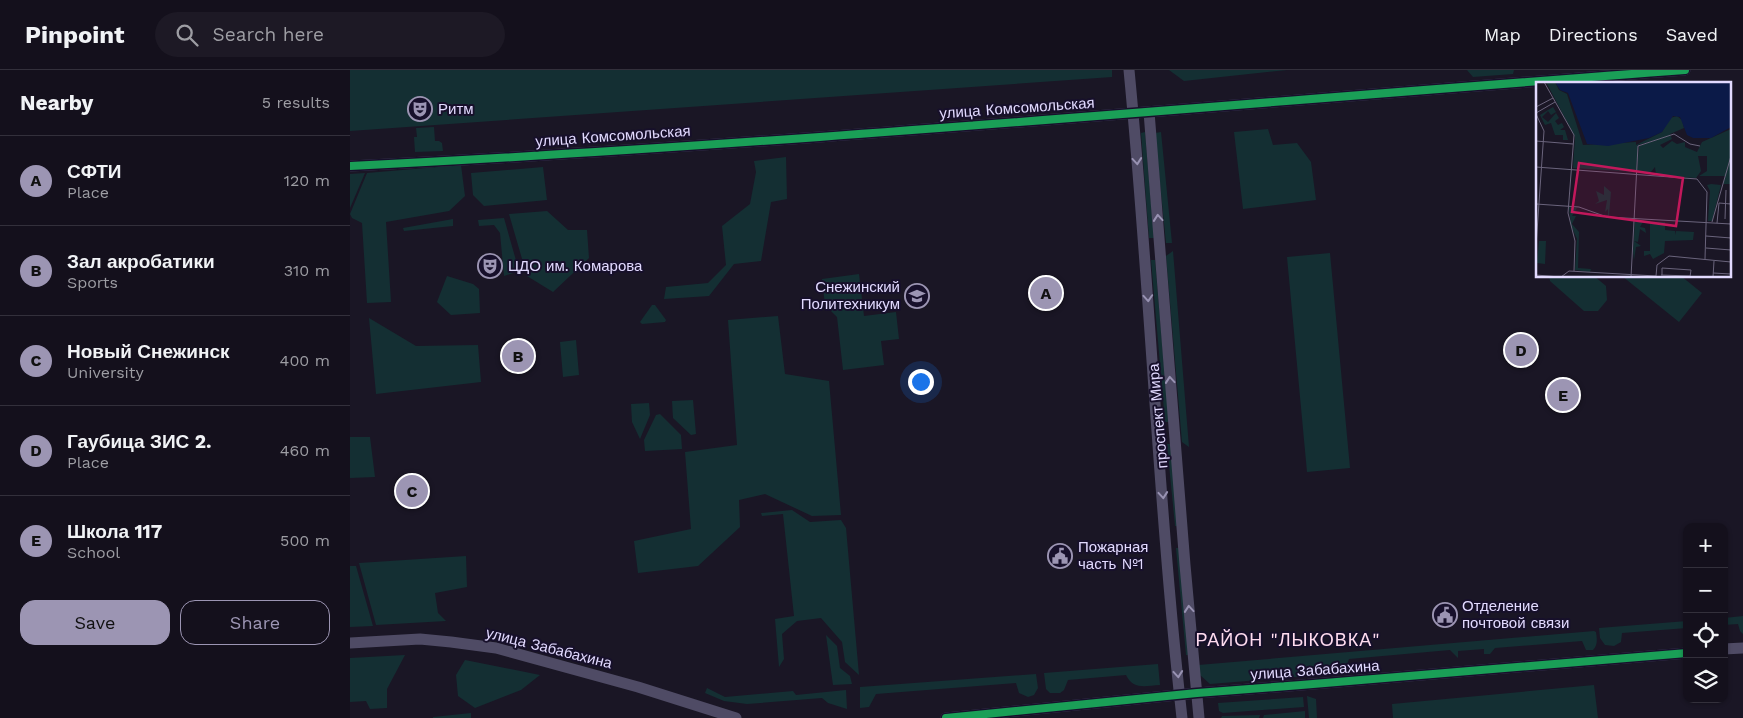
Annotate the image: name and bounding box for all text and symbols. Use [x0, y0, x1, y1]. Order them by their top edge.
search box [155, 12, 505, 57]
text: Pinpoint [25, 21, 125, 49]
icon: search [173, 21, 201, 49]
text: Search here [213, 23, 324, 46]
text: Map [1484, 24, 1521, 45]
text: Directions [1549, 24, 1638, 45]
text: Saved [1666, 24, 1718, 45]
inset map [1536, 82, 1730, 278]
text: Nearby [20, 90, 93, 115]
text: 5 results [262, 93, 330, 112]
street label: улица Комсомольская [939, 94, 1095, 122]
theatre icon: Ритм [407, 96, 433, 122]
place label: Ритм [438, 100, 474, 118]
street label: улица Комсомольская [535, 122, 691, 150]
one-way arrow [1132, 157, 1143, 165]
text: СФТИ [67, 160, 121, 183]
text: A [31, 171, 41, 190]
text: 120 m [284, 171, 330, 190]
text: Place [67, 183, 109, 202]
one-way arrow [1152, 214, 1163, 222]
text: Зал акробатики [67, 250, 215, 273]
theatre icon: ЦДО им. Комарова [477, 253, 503, 279]
place label: ЦДО им. Комарова [508, 257, 643, 275]
text: B [31, 261, 41, 280]
text: 310 m [284, 261, 330, 280]
text: Sports [67, 273, 118, 292]
pin: A [1030, 274, 1062, 312]
place label: Снежинский Политехникум [801, 278, 900, 313]
school or university icon: Снежинский Политехникум [904, 283, 930, 309]
one-way arrow [1143, 294, 1154, 302]
pin: D [1505, 331, 1537, 369]
pin: B [502, 337, 534, 375]
text: Новый Снежинск [67, 340, 230, 363]
text: C [31, 351, 41, 370]
text: 400 m [280, 351, 330, 370]
street label: проспект Мира [1144, 362, 1172, 469]
text: University [67, 363, 144, 382]
your location [908, 369, 934, 395]
one-way arrow [1165, 376, 1176, 384]
pin: E [1547, 376, 1579, 414]
text: Гаубица ЗИС 2. [67, 430, 212, 453]
text: D [30, 441, 42, 460]
text: 460 m [280, 441, 330, 460]
text: Place [67, 453, 109, 472]
pin: C [396, 472, 428, 510]
one-way arrow [1157, 491, 1168, 499]
text: Школа 117 [67, 520, 162, 543]
map controls [1683, 523, 1728, 703]
button: + [1683, 523, 1728, 568]
text: E [31, 531, 41, 550]
text: 500 m [280, 531, 330, 550]
place label: Пожарная часть №1 [1078, 538, 1148, 573]
text: School [67, 543, 120, 562]
public building icon: Пожарная часть №1 [1047, 543, 1073, 569]
button: − [1683, 568, 1728, 613]
place label: Отделение почтовой связи [1462, 597, 1569, 632]
button: Save [20, 600, 170, 645]
button: Share [180, 600, 330, 645]
public building icon: Отделение почтовой связи [1432, 602, 1458, 628]
one-way arrow [1183, 605, 1194, 613]
button: locate [1683, 613, 1728, 658]
street label: улица Забабахина [484, 624, 615, 673]
district label: РАЙОН "ЛЫКОВКА" [1196, 629, 1380, 650]
street label: улица Забабахина [1250, 656, 1381, 683]
button: layers [1683, 658, 1728, 703]
one-way arrow [1172, 670, 1183, 678]

